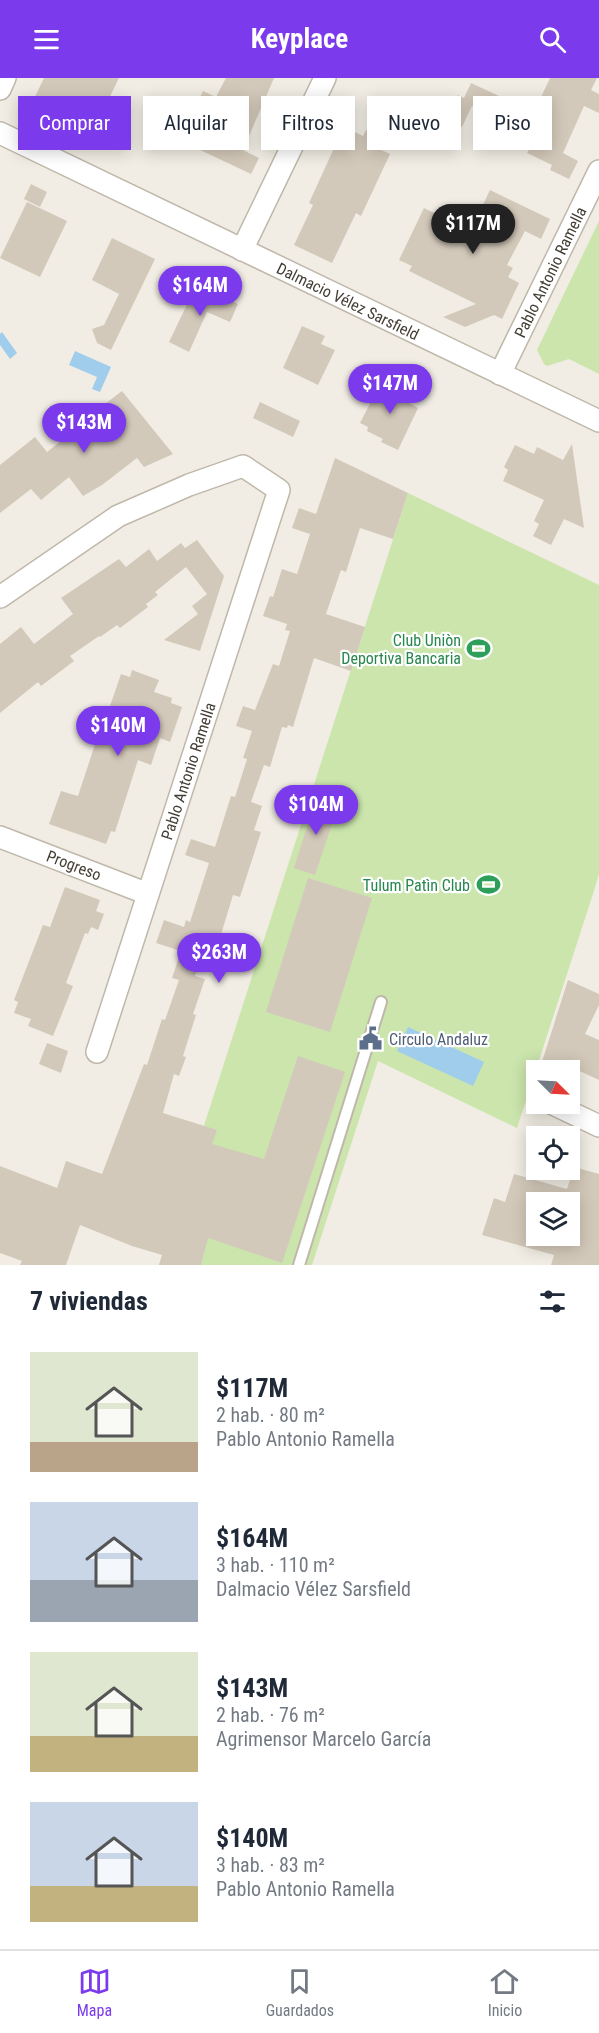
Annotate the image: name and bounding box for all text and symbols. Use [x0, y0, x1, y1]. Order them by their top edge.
icon: menu [30, 23, 63, 56]
text: Keyplace [251, 23, 348, 55]
icon: search [536, 23, 569, 56]
chip: Comprar [18, 96, 131, 150]
chip: Alquilar [143, 96, 249, 150]
chip: Filtros [261, 96, 355, 150]
chip: Nuevo [367, 96, 461, 150]
chip: Piso [473, 96, 552, 150]
pin: $117M [431, 204, 515, 255]
street label: Pablo Antonio Ramella [511, 204, 590, 341]
text: $117M [445, 211, 501, 235]
street label: Dalmacio Vélez Sarsfield [273, 259, 422, 344]
pin: $164M [158, 266, 242, 317]
text: $164M [172, 273, 228, 297]
pin: $147M [348, 364, 432, 415]
text: $147M [362, 371, 418, 395]
pin: $143M [42, 403, 126, 454]
text: $143M [56, 410, 112, 434]
place label: Club Uniòn Deportiva Bancaria [341, 631, 461, 668]
sports icon: Club Uniòn Deportiva Bancaria [466, 636, 492, 662]
street label: Pablo Antonio Ramella [157, 700, 220, 842]
pin: $140M [76, 706, 160, 757]
text: $140M [90, 713, 146, 737]
pin: $104M [274, 785, 358, 836]
text: $104M [288, 792, 344, 816]
street label: Progreso [44, 846, 104, 885]
sports icon: Tulum Patìn Club [475, 872, 501, 898]
place label: Tulum Patìn Club [363, 876, 470, 895]
pin: $263M [177, 933, 261, 984]
text: $263M [191, 940, 247, 964]
public building icon: Circulo Andaluz [358, 1026, 384, 1052]
place label: Circulo Andaluz [389, 1030, 488, 1049]
north arrow [526, 1060, 580, 1114]
map controls [526, 1060, 580, 1246]
button: locate [526, 1126, 580, 1180]
button: layers [526, 1192, 580, 1246]
icon: filters [536, 1285, 569, 1318]
text: 7 viviendas [30, 1286, 148, 1316]
text: $117M [216, 1373, 288, 1403]
icon: home [78, 1376, 150, 1448]
text: 2 hab. · 80 m² [216, 1403, 325, 1427]
text: Pablo Antonio Ramella [216, 1427, 395, 1451]
text: $164M [216, 1523, 288, 1553]
icon: home [78, 1526, 150, 1598]
text: 3 hab. · 110 m² [216, 1553, 335, 1577]
text: Dalmacio Vélez Sarsfield [216, 1577, 411, 1601]
text: $143M [216, 1673, 288, 1703]
icon: home [78, 1676, 150, 1748]
text: 2 hab. · 76 m² [216, 1703, 325, 1727]
text: Agrimensor Marcelo García [216, 1727, 431, 1751]
text: $140M [216, 1823, 288, 1853]
icon: home [78, 1826, 150, 1898]
text: 3 hab. · 83 m² [216, 1853, 325, 1877]
text: Pablo Antonio Ramella [216, 1877, 395, 1901]
tab: Mapa [77, 1965, 112, 2020]
tab: Guardados [266, 1965, 334, 2020]
tab: Inicio [488, 1965, 522, 2020]

